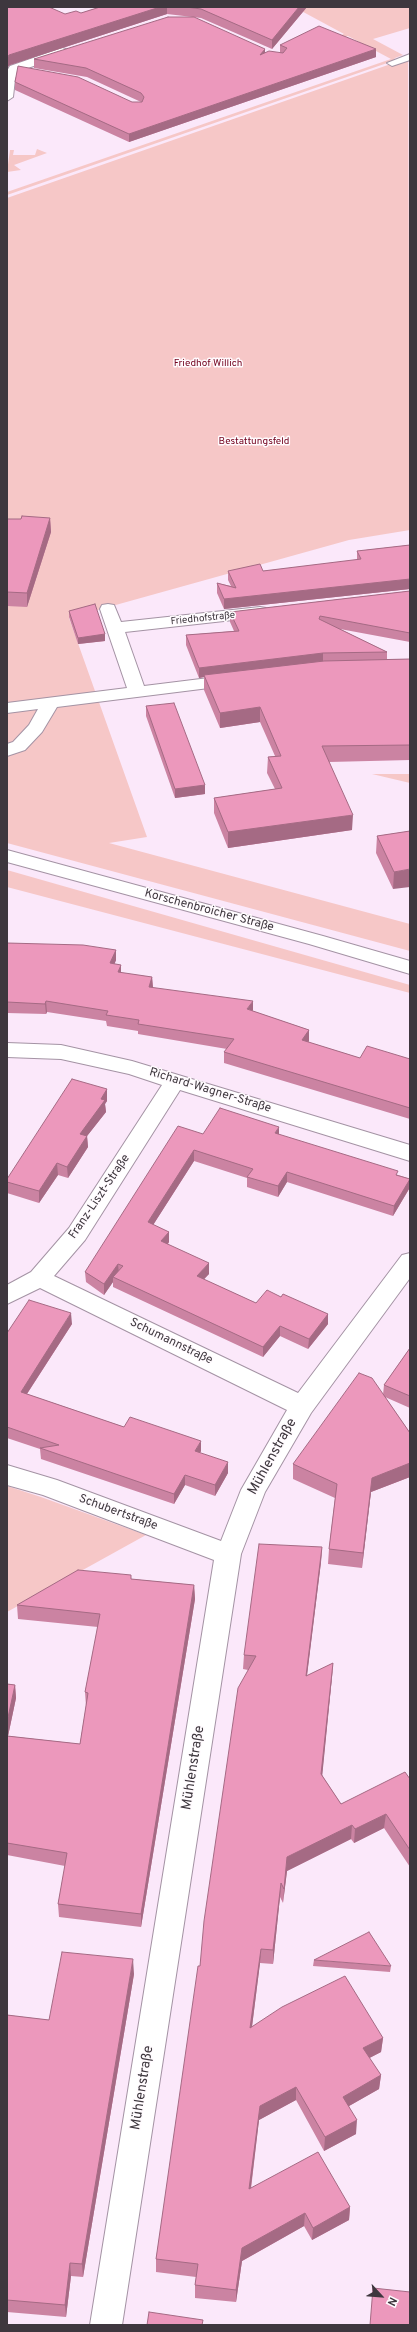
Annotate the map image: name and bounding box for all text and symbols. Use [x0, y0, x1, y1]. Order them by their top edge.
park label: Friedhof Willich [174, 358, 242, 370]
park label: Bestattungsfeld [219, 436, 289, 448]
street label: Friedhofstraße [170, 610, 236, 628]
street label: Korschenbroicher Straße [143, 887, 275, 935]
street label: Richard-Wagner-Straße [147, 1066, 273, 1116]
street label: Franz-Liszt-Straße [66, 1152, 134, 1242]
street label: Schumannstraße [127, 1316, 215, 1368]
street label: Mühlenstraße [245, 1416, 301, 1498]
street label: Schubertstraße [77, 1492, 159, 1534]
street label: Mühlenstraße [179, 1725, 209, 1811]
street label: Mühlenstraße [128, 2045, 158, 2131]
north arrow [361, 2276, 401, 2316]
text: N [384, 2295, 400, 2308]

